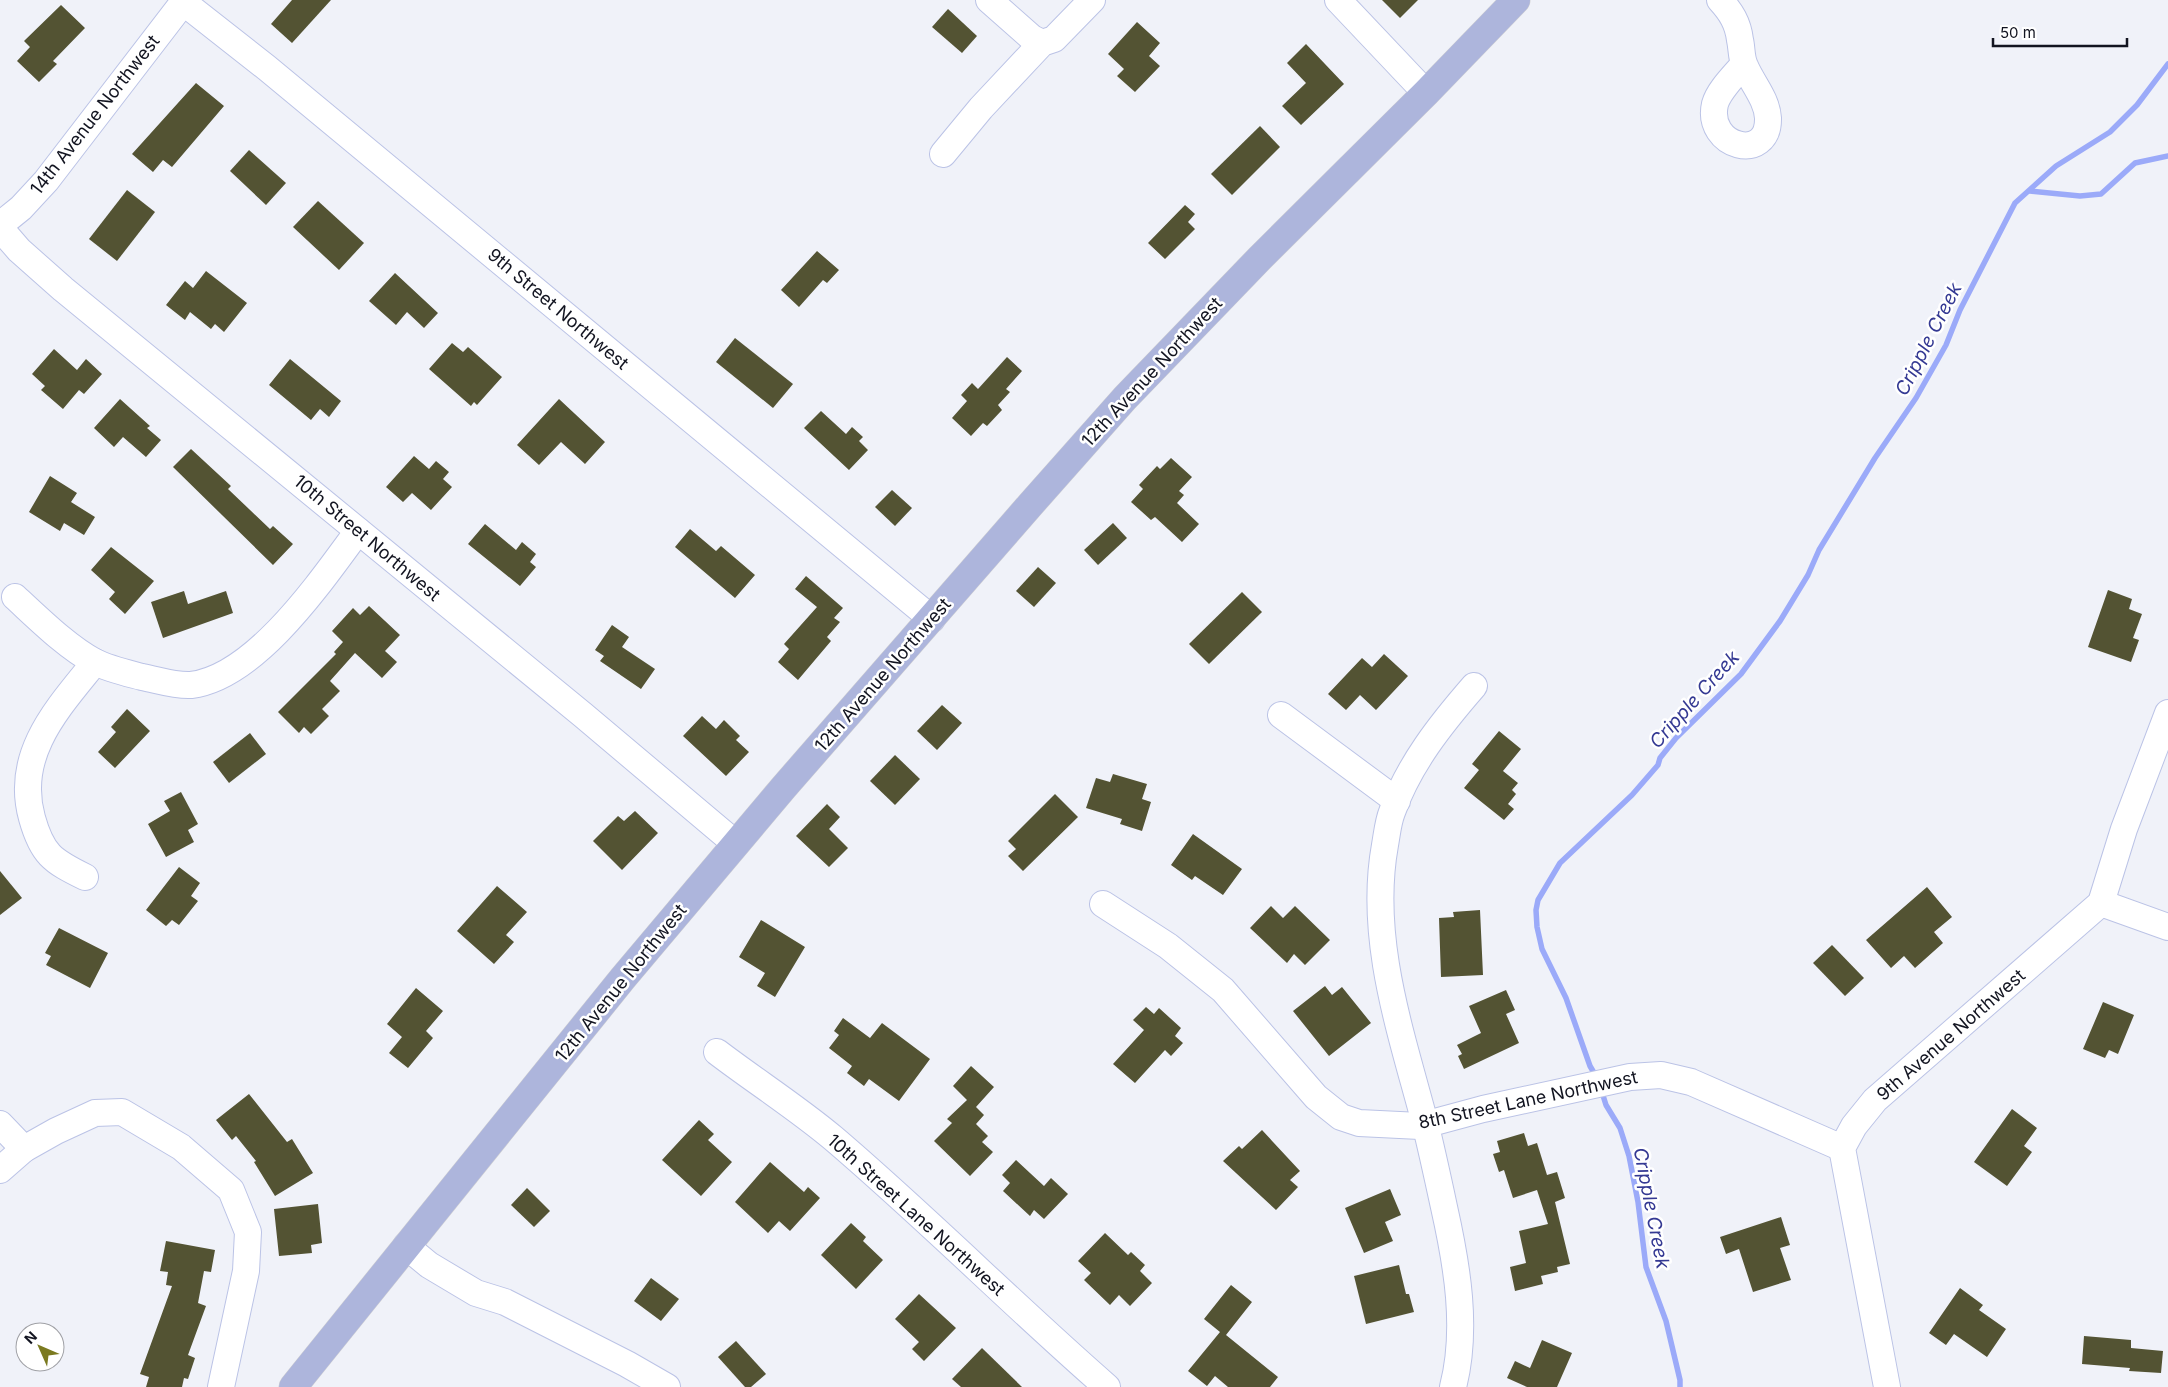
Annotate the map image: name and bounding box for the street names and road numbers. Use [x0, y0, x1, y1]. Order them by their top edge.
street label: 14th Avenue Northwest [26, 30, 164, 199]
street label: 9th Street Northwest [484, 244, 633, 374]
street label: 12th Avenue Northwest [1077, 293, 1226, 451]
street label: 10th Street Northwest [290, 470, 445, 605]
street label: 12th Avenue Northwest [810, 594, 955, 756]
street label: 12th Avenue Northwest [551, 900, 691, 1066]
street label: 9th Avenue Northwest [1872, 964, 2029, 1105]
street label: 8th Street Lane Northwest [1417, 1066, 1639, 1133]
street label: 10th Street Lane Northwest [823, 1130, 1009, 1300]

